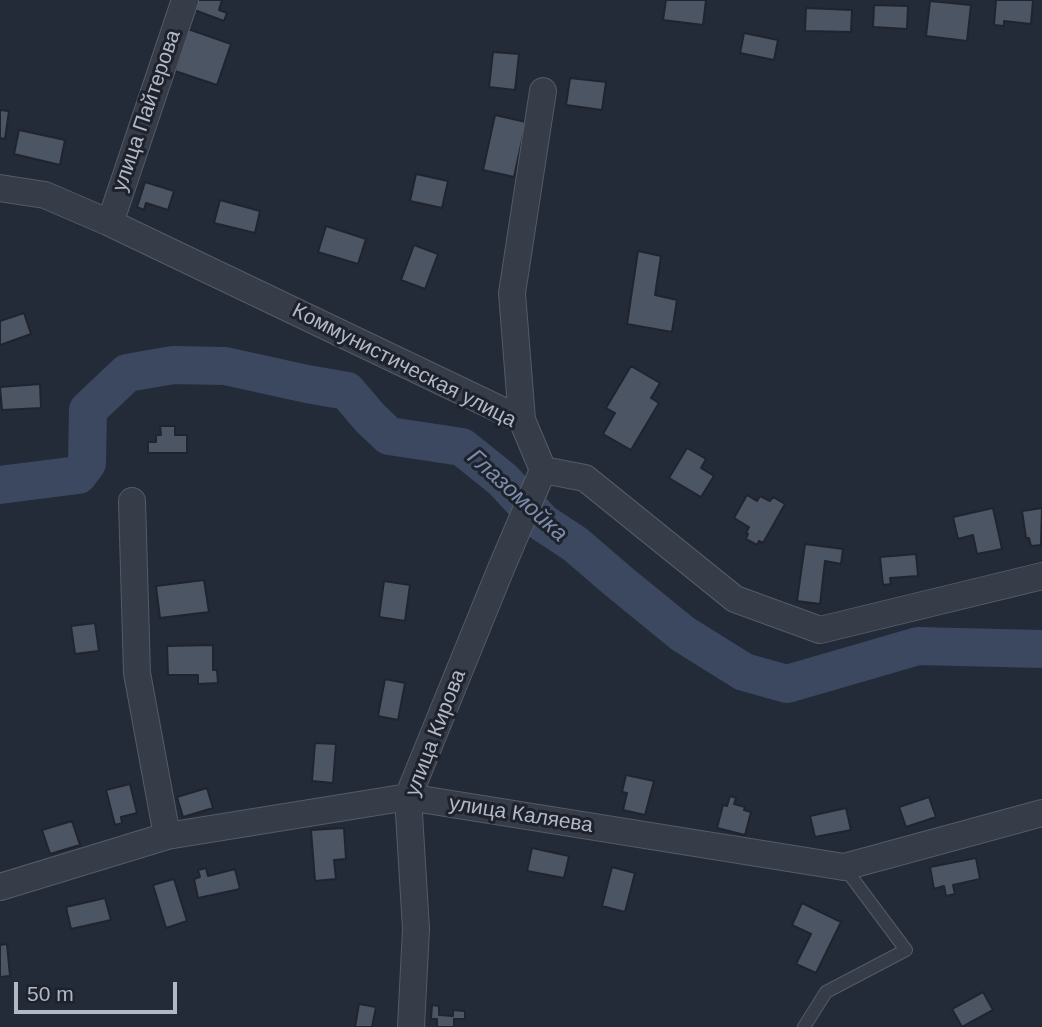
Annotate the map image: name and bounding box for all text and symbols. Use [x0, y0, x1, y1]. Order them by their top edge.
street label: улица Пайтерова [108, 27, 186, 195]
street label: Коммунистическая улица [288, 298, 520, 434]
water label: Глазомойка [461, 444, 573, 548]
street label: улица Кирова [400, 666, 472, 800]
street label: улица Каляева [447, 791, 595, 839]
scale bar [18, 968, 180, 1012]
text: 50 m [27, 982, 74, 1005]

